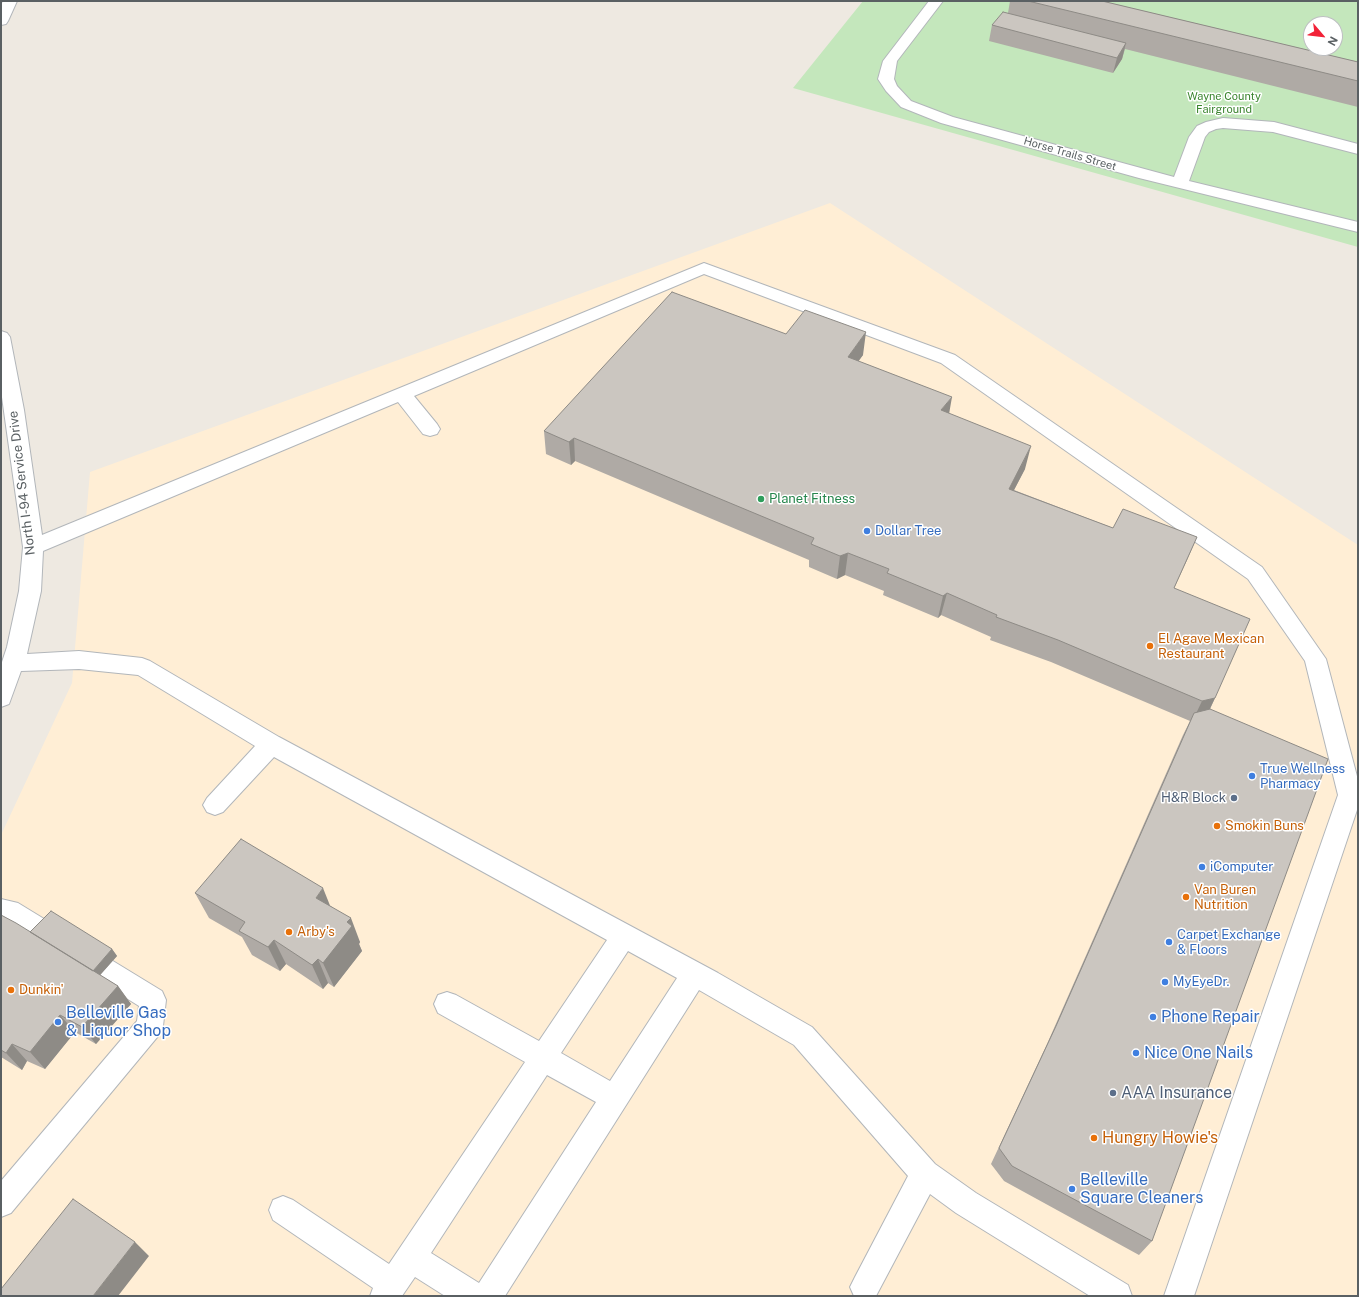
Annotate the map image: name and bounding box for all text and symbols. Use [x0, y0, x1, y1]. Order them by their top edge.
north arrow [1303, 16, 1343, 56]
text: N [1325, 35, 1340, 48]
park label: Wayne County Fairground [1187, 90, 1261, 116]
street label: Horse Trails Street [1022, 134, 1118, 174]
street label: North I-94 Service Drive [5, 410, 39, 556]
place label: Planet Fitness [769, 491, 855, 507]
marker: Planet Fitness [756, 494, 766, 504]
place label: Dollar Tree [875, 523, 941, 539]
marker: Dollar Tree [862, 526, 872, 536]
place label: El Agave Mexican Restaurant [1158, 631, 1264, 662]
marker: El Agave Mexican Restaurant [1145, 641, 1155, 651]
place label: True Wellness Pharmacy [1260, 761, 1345, 792]
marker: True Wellness Pharmacy [1247, 771, 1257, 781]
place label: H&R Block [1161, 790, 1226, 806]
marker: H&R Block [1229, 793, 1239, 803]
place label: Smokin Buns [1225, 818, 1304, 834]
marker: Smokin Buns [1212, 821, 1222, 831]
place label: iComputer [1210, 859, 1273, 875]
marker: iComputer [1197, 862, 1207, 872]
place label: Van Buren Nutrition [1194, 882, 1256, 913]
marker: Van Buren Nutrition [1181, 892, 1191, 902]
place label: Arby's [297, 924, 335, 940]
marker: Arby's [284, 927, 294, 937]
place label: Carpet Exchange & Floors [1177, 927, 1281, 958]
marker: Carpet Exchange & Floors [1164, 937, 1174, 947]
place label: MyEyeDr. [1173, 974, 1230, 990]
marker: MyEyeDr. [1160, 977, 1170, 987]
place label: Dunkin' [19, 982, 64, 998]
marker: Dunkin' [6, 985, 16, 995]
place label: Belleville Gas & Liquor Shop [66, 1003, 171, 1041]
place label: Phone Repair [1161, 1007, 1260, 1027]
marker: Phone Repair [1148, 1012, 1158, 1022]
marker: Belleville Gas & Liquor Shop [53, 1017, 63, 1027]
place label: Nice One Nails [1144, 1043, 1253, 1063]
marker: Nice One Nails [1131, 1048, 1141, 1058]
place label: AAA Insurance [1121, 1083, 1232, 1103]
marker: AAA Insurance [1108, 1088, 1118, 1098]
place label: Hungry Howie's [1102, 1128, 1218, 1148]
marker: Hungry Howie's [1089, 1133, 1099, 1143]
place label: Belleville Square Cleaners [1080, 1170, 1203, 1208]
marker: Belleville Square Cleaners [1067, 1184, 1077, 1194]

